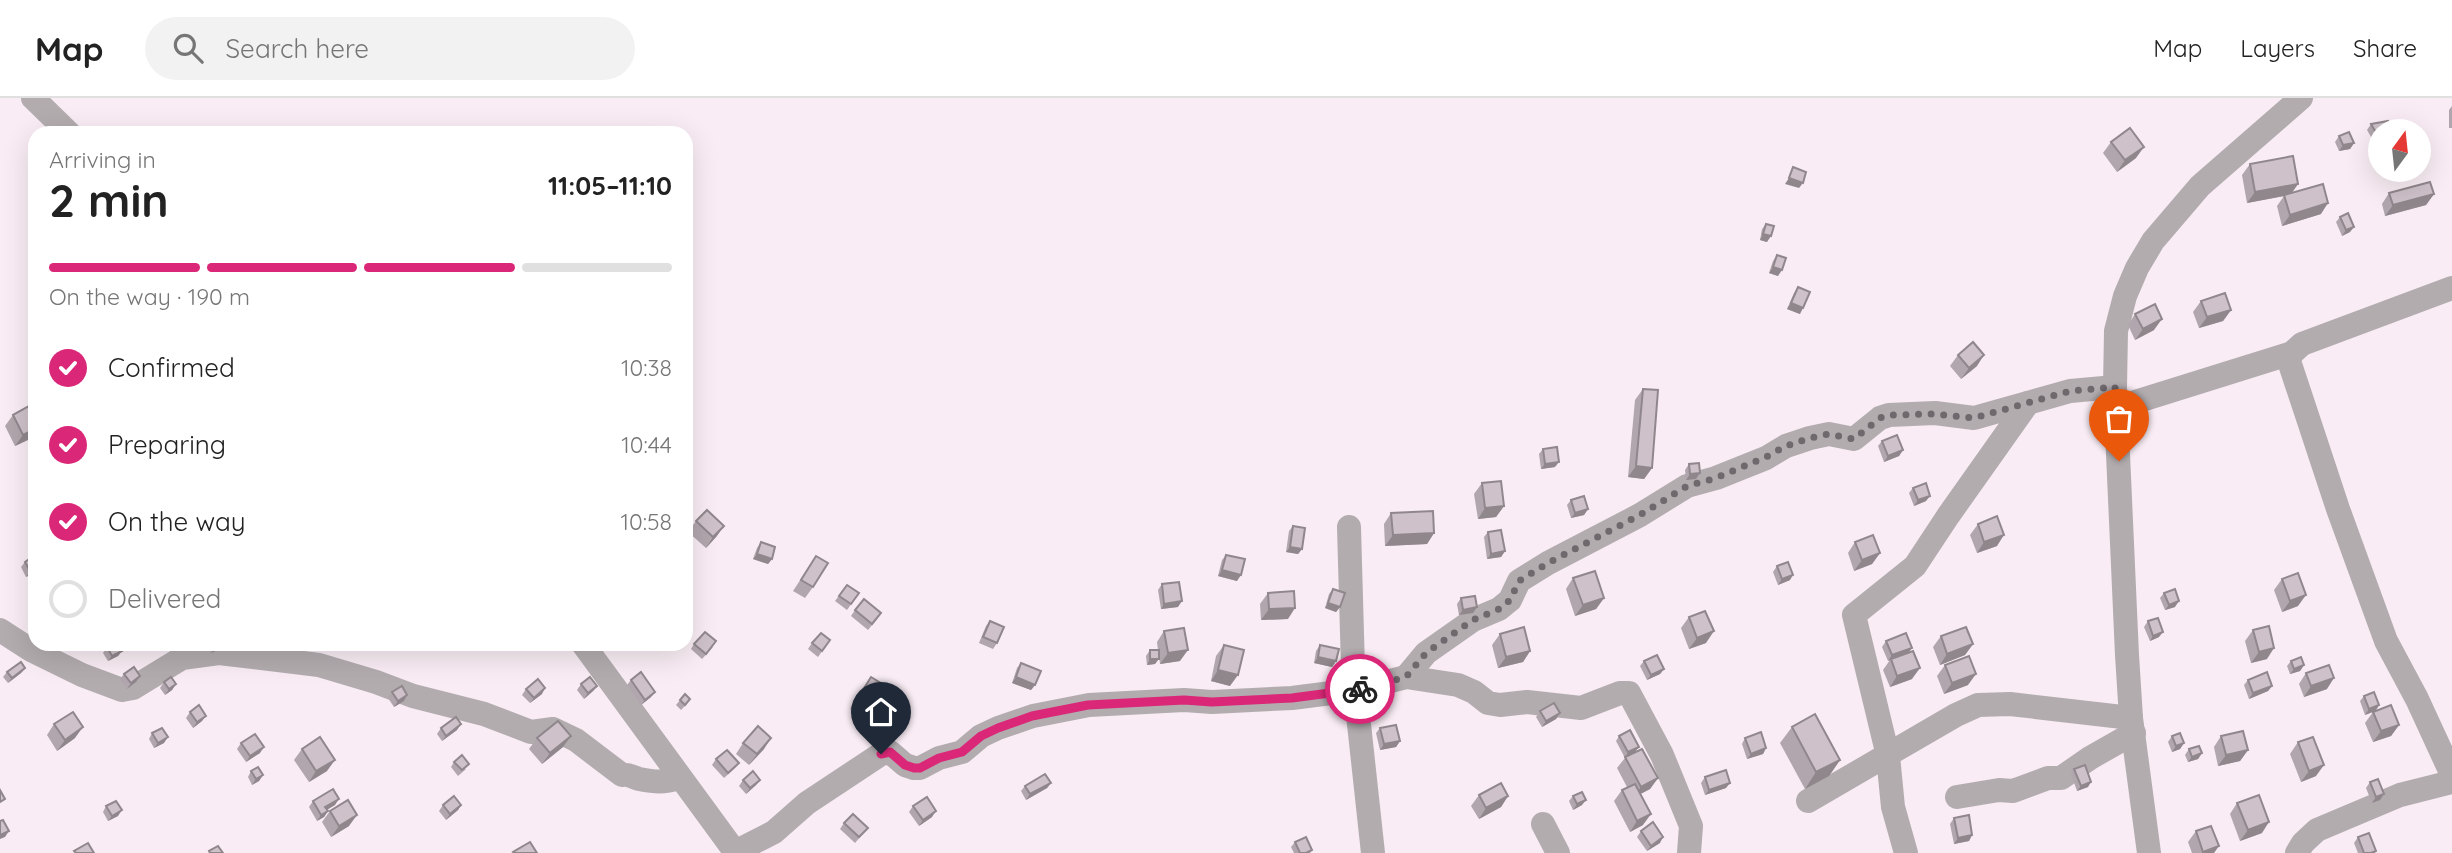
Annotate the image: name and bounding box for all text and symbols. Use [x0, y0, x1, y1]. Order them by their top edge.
search box [145, 17, 635, 80]
text: Map [35, 28, 103, 69]
icon: search [169, 29, 207, 67]
text: Search here [225, 32, 369, 65]
text: Map [2153, 33, 2202, 63]
text: Layers [2240, 33, 2315, 63]
text: Share [2353, 33, 2417, 63]
north arrow [2368, 119, 2431, 182]
map controls [2368, 119, 2431, 182]
text: Arriving in [49, 145, 156, 174]
text: 11:05–11:10 [548, 169, 672, 202]
text: 2 min [49, 171, 169, 229]
text: On the way · 190 m [49, 282, 250, 311]
icon: check [49, 349, 87, 387]
text: Confirmed [108, 351, 235, 384]
text: 10:38 [621, 353, 672, 382]
pin [2089, 389, 2149, 461]
icon: bag [2100, 400, 2138, 438]
icon: check [49, 426, 87, 464]
text: Preparing [108, 428, 226, 461]
text: 10:44 [621, 430, 672, 459]
icon: check [49, 503, 87, 541]
text: On the way [108, 505, 246, 538]
text: 10:58 [621, 507, 672, 536]
text: Delivered [108, 582, 221, 615]
courier [1325, 654, 1395, 724]
icon: bike [1341, 670, 1379, 708]
pin [851, 682, 911, 754]
icon: home [862, 693, 900, 731]

